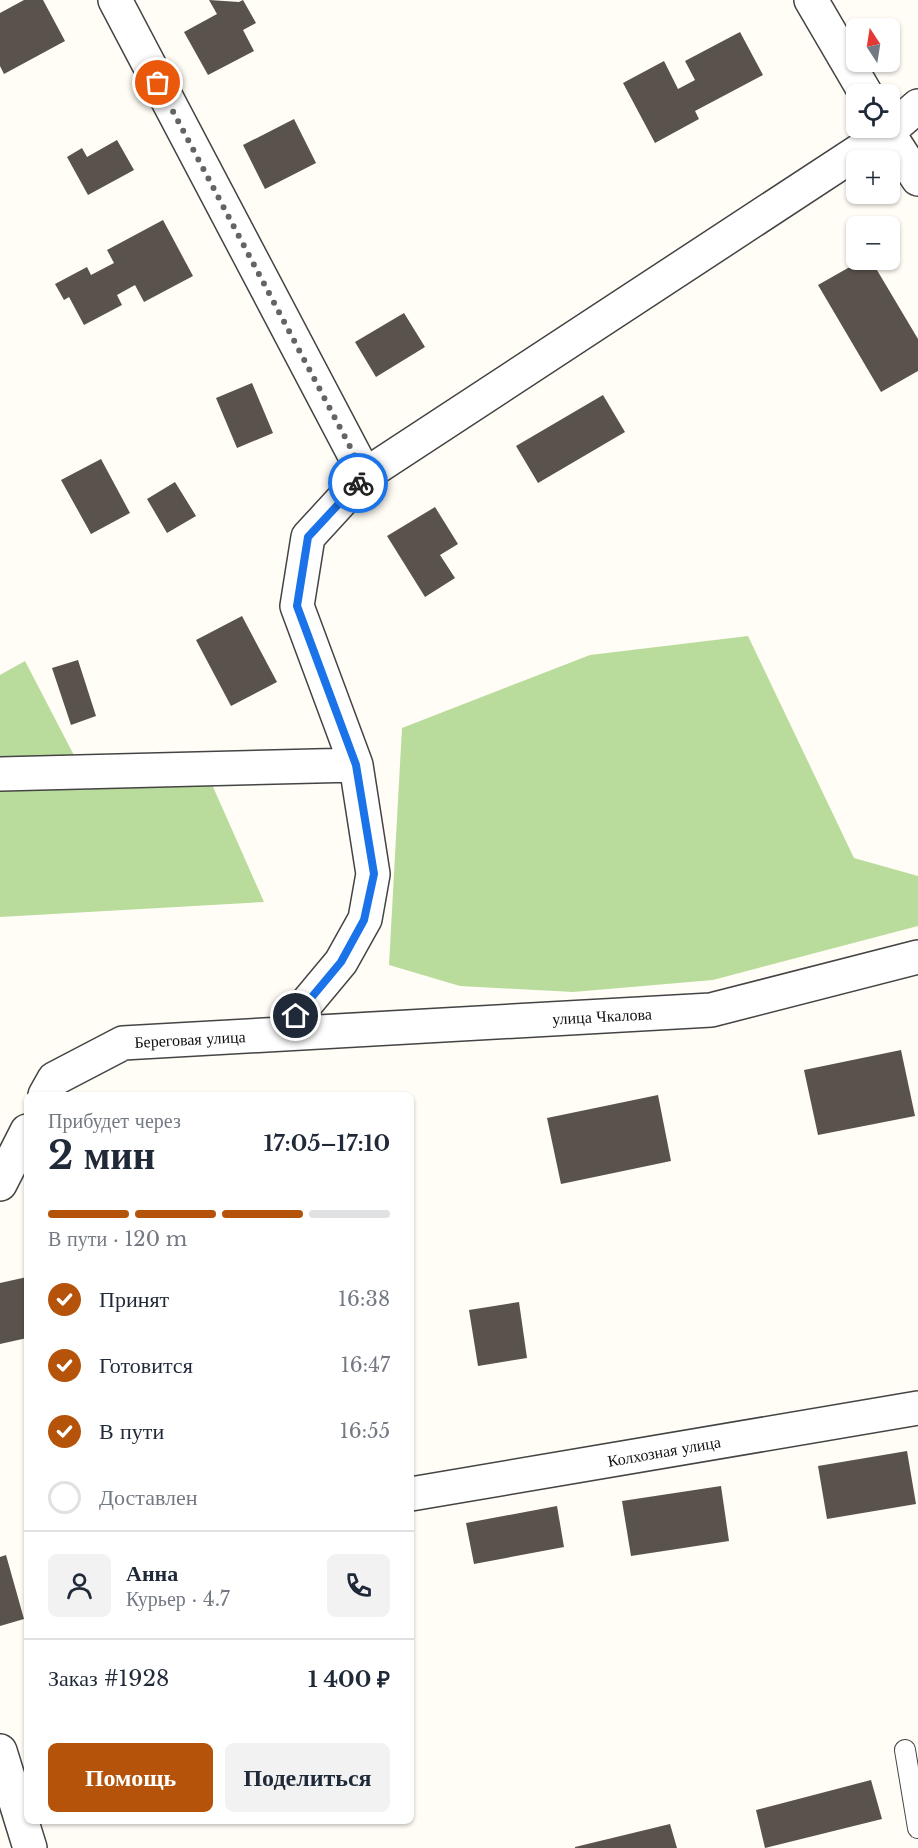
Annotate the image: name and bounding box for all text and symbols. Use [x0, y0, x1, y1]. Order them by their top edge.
north arrow [846, 18, 900, 72]
map controls [846, 18, 900, 270]
pin [132, 57, 183, 108]
icon: bag [141, 66, 174, 99]
button: locate [846, 84, 900, 138]
button: + [846, 150, 900, 204]
button: − [846, 216, 900, 270]
courier [328, 453, 388, 513]
icon: bike [342, 467, 375, 500]
pin [270, 990, 321, 1041]
icon: home [279, 999, 312, 1032]
street label: улица Чкалова [552, 1003, 652, 1029]
street label: Береговая улица [134, 1026, 246, 1052]
text: Прибудет через [48, 1109, 181, 1133]
text: 17:05–17:10 [264, 1130, 390, 1157]
text: 2 мин [48, 1131, 155, 1180]
text: В пути · 120 m [48, 1227, 187, 1251]
icon: check [48, 1283, 81, 1316]
text: Принят [99, 1286, 169, 1313]
text: 16:38 [338, 1287, 390, 1311]
icon: check [48, 1349, 81, 1382]
text: Готовится [99, 1352, 193, 1379]
text: 16:47 [341, 1353, 390, 1377]
icon: check [48, 1415, 81, 1448]
text: В пути [99, 1418, 164, 1445]
text: 16:55 [340, 1419, 390, 1443]
street label: Колхозная улица [606, 1431, 722, 1471]
text: Доставлен [99, 1484, 198, 1511]
button: person [48, 1554, 111, 1617]
button: phone [327, 1554, 390, 1617]
text: Анна [126, 1560, 178, 1587]
text: Курьер · 4.7 [126, 1587, 230, 1611]
text: Заказ #1928 [48, 1665, 169, 1692]
text: 1 400 ₽ [308, 1666, 390, 1693]
button: Помощь [48, 1743, 213, 1812]
button: Поделиться [225, 1743, 390, 1812]

